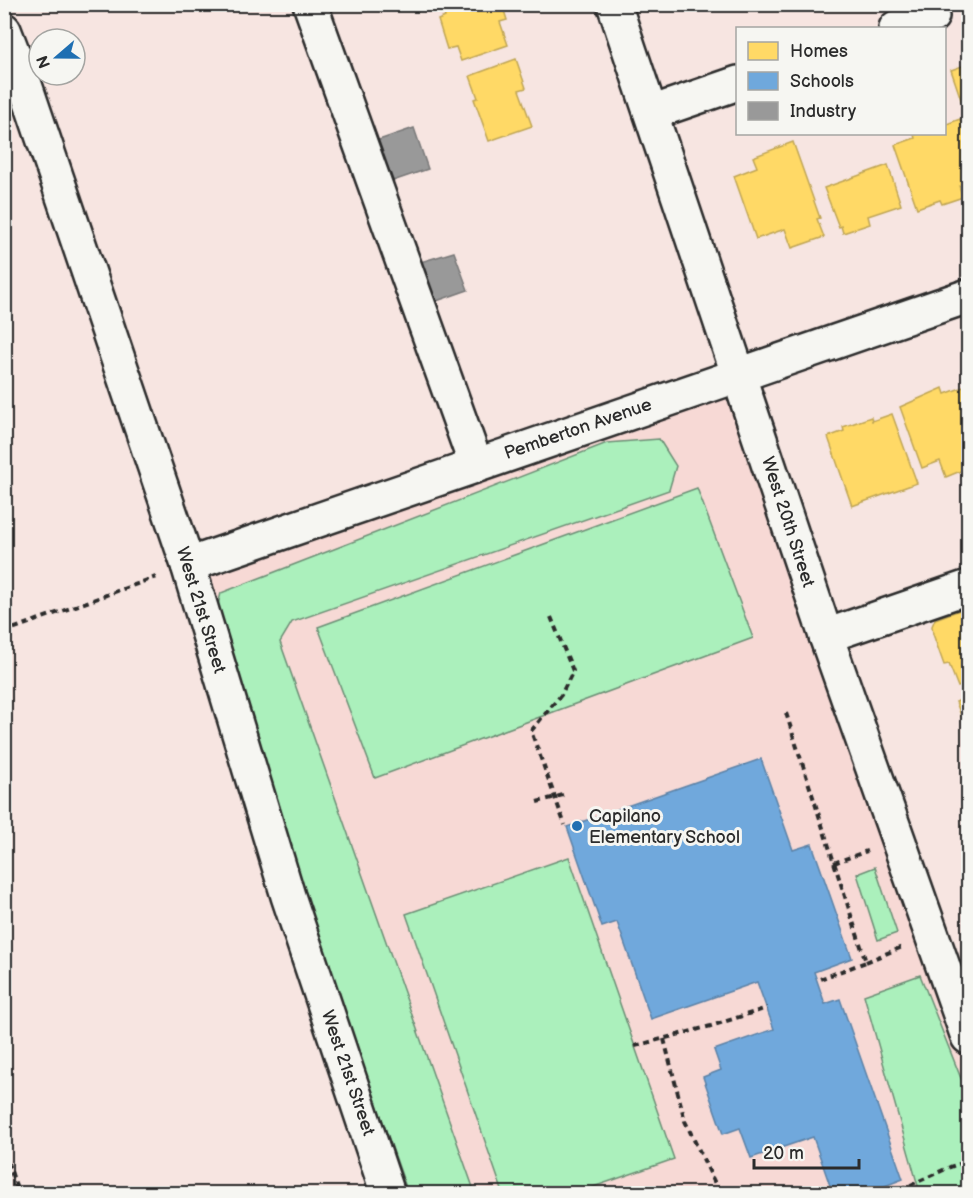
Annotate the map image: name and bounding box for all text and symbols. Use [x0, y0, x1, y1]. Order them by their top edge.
north arrow [27, 27, 87, 87]
legend [736, 27, 946, 135]
text: Homes [790, 41, 848, 62]
text: N [33, 53, 55, 71]
text: Schools [790, 71, 854, 92]
text: Industry [790, 101, 857, 122]
street label: Pemberton Avenue [502, 394, 655, 464]
street label: West 20th Street [757, 454, 819, 590]
street label: West 21st Street [172, 544, 230, 676]
place label: Capilano Elementary School [589, 806, 740, 848]
marker: Capilano Elementary School [570, 819, 584, 833]
street label: West 21st Street [317, 1008, 379, 1139]
scale bar [754, 1132, 859, 1170]
text: 20 m [763, 1143, 804, 1164]

